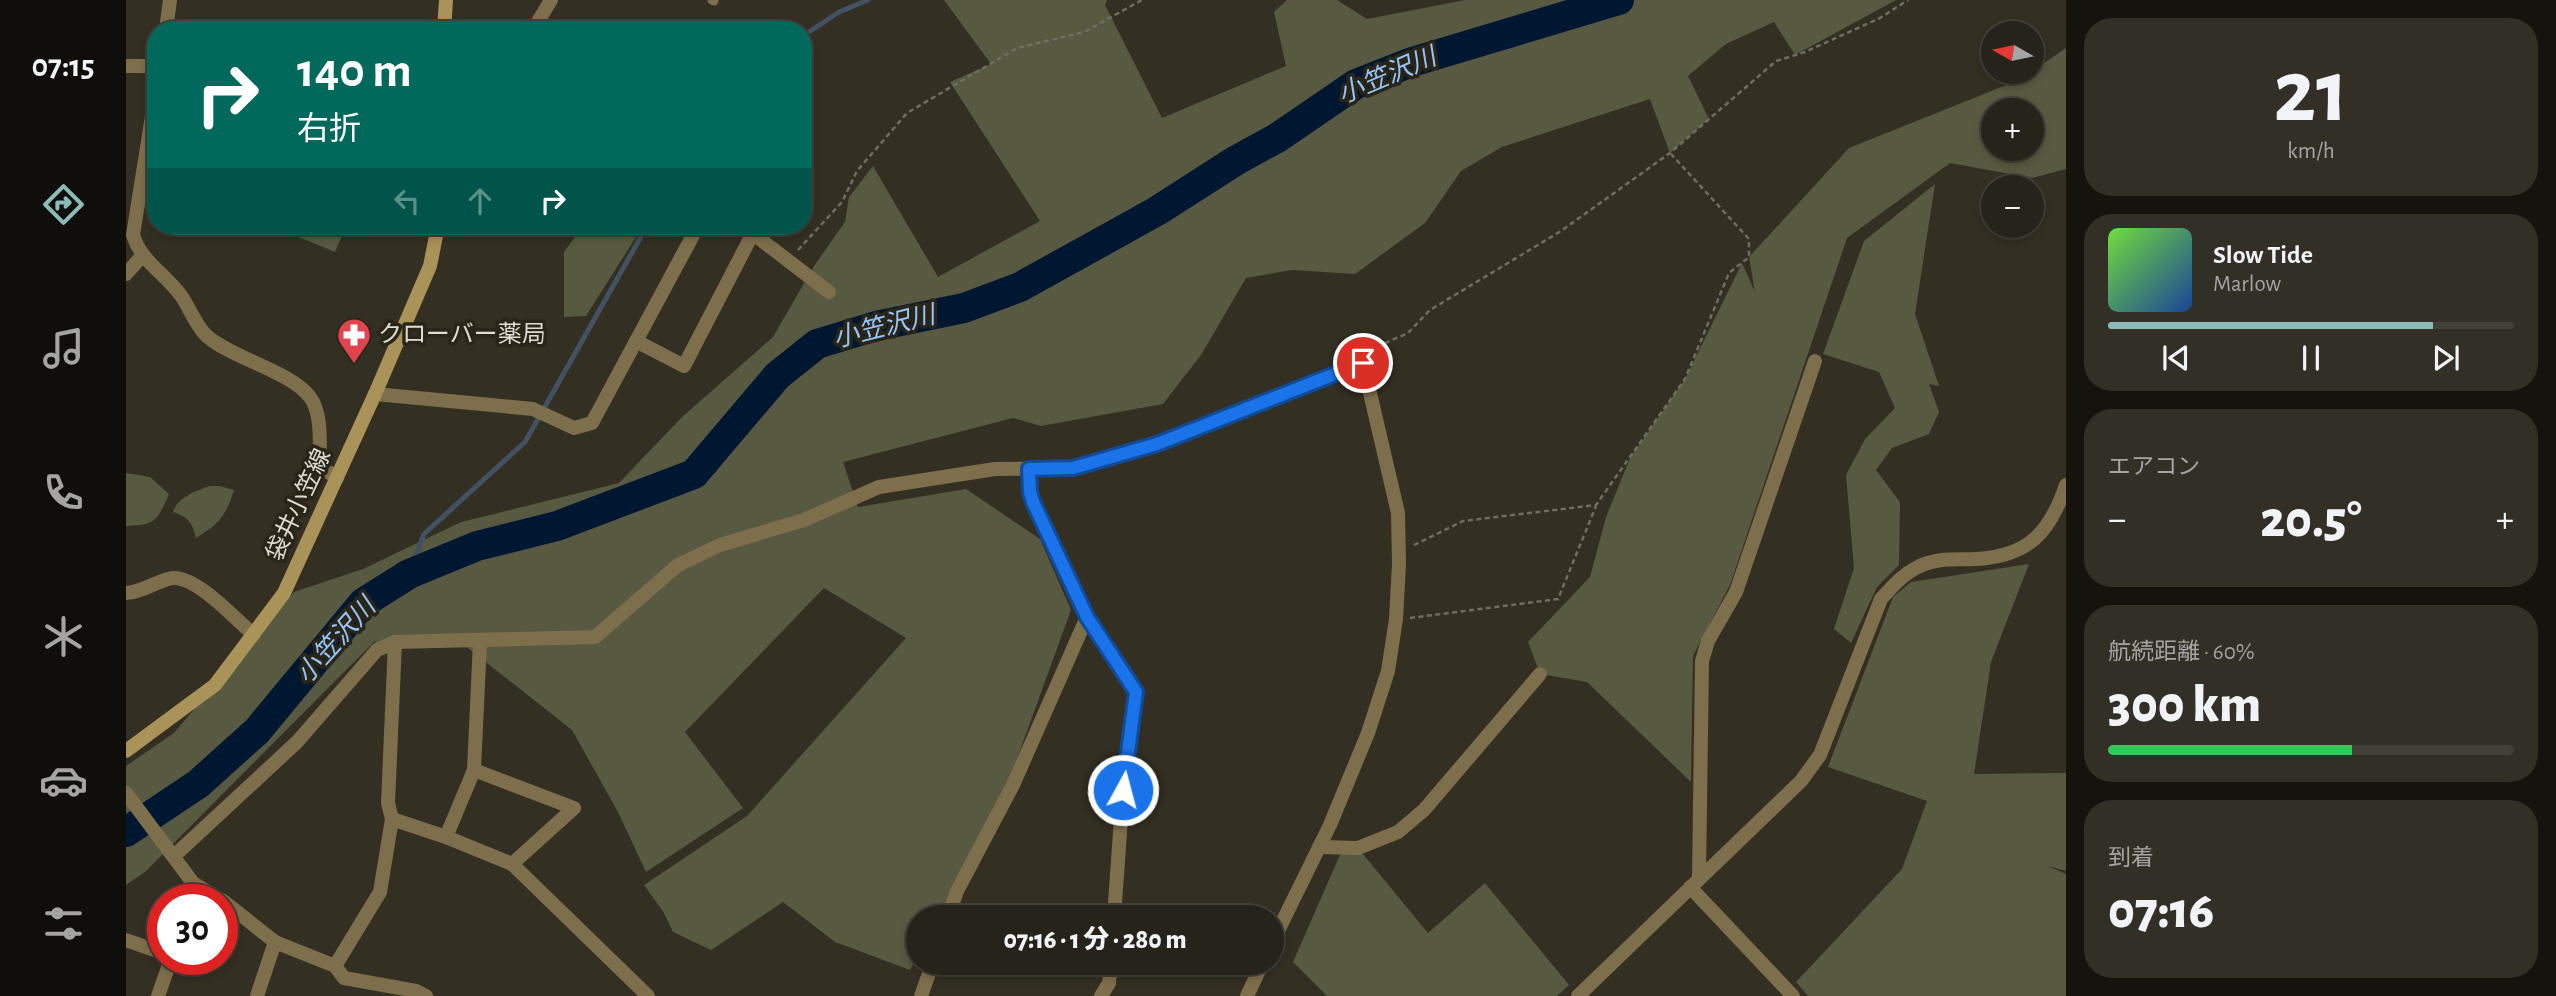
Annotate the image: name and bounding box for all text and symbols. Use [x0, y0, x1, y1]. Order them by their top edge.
north arrow [1981, 21, 2044, 84]
map controls [1981, 21, 2044, 238]
water label: 小笠沢川 [1334, 42, 1443, 108]
text: 140 m [297, 47, 412, 96]
text: 21 [2273, 47, 2349, 138]
icon: right [182, 49, 273, 140]
text: 07:15 [31, 50, 95, 82]
button: + [1981, 98, 2044, 161]
text: 右折 [297, 113, 361, 145]
text: km/h [2287, 140, 2335, 163]
button: − [1981, 175, 2044, 238]
icon: directions [39, 180, 88, 229]
icon: left [388, 182, 426, 220]
icon: ahead [461, 182, 499, 220]
icon: right [534, 182, 572, 220]
text: Slow Tide [2213, 242, 2313, 268]
text: Marlow [2213, 273, 2281, 296]
water label: 小笠沢川 [830, 300, 941, 352]
pharmacy icon: クローバー薬局 [335, 316, 373, 365]
place label: クローバー薬局 [378, 321, 546, 347]
icon: music [39, 324, 88, 373]
pin [1333, 333, 1393, 393]
icon: previous [2157, 339, 2195, 377]
icon: pause [2292, 339, 2330, 377]
icon: next [2427, 339, 2465, 377]
icon: arrive [1344, 344, 1382, 382]
street label: 袋井小笠線 [261, 445, 335, 564]
text: エアコン [2108, 456, 2200, 479]
icon: phone [39, 468, 88, 517]
text: 20.5° [2260, 494, 2362, 546]
text: − [2108, 501, 2126, 539]
text: + [2496, 501, 2514, 539]
water label: 小笠沢川 [291, 591, 382, 688]
icon: climate [39, 612, 88, 661]
text: 航続距離 · 60% [2108, 641, 2255, 664]
text: 300 km [2108, 679, 2261, 731]
position arrow [1086, 753, 1160, 827]
icon: car [39, 756, 88, 805]
text: 到着 [2108, 847, 2154, 870]
speed limit sign: 30 [147, 884, 238, 975]
text: 07:16 [2108, 885, 2214, 937]
icon: filters [39, 899, 88, 948]
text: 07:16 · 1 分 · 280 m [1003, 927, 1187, 953]

